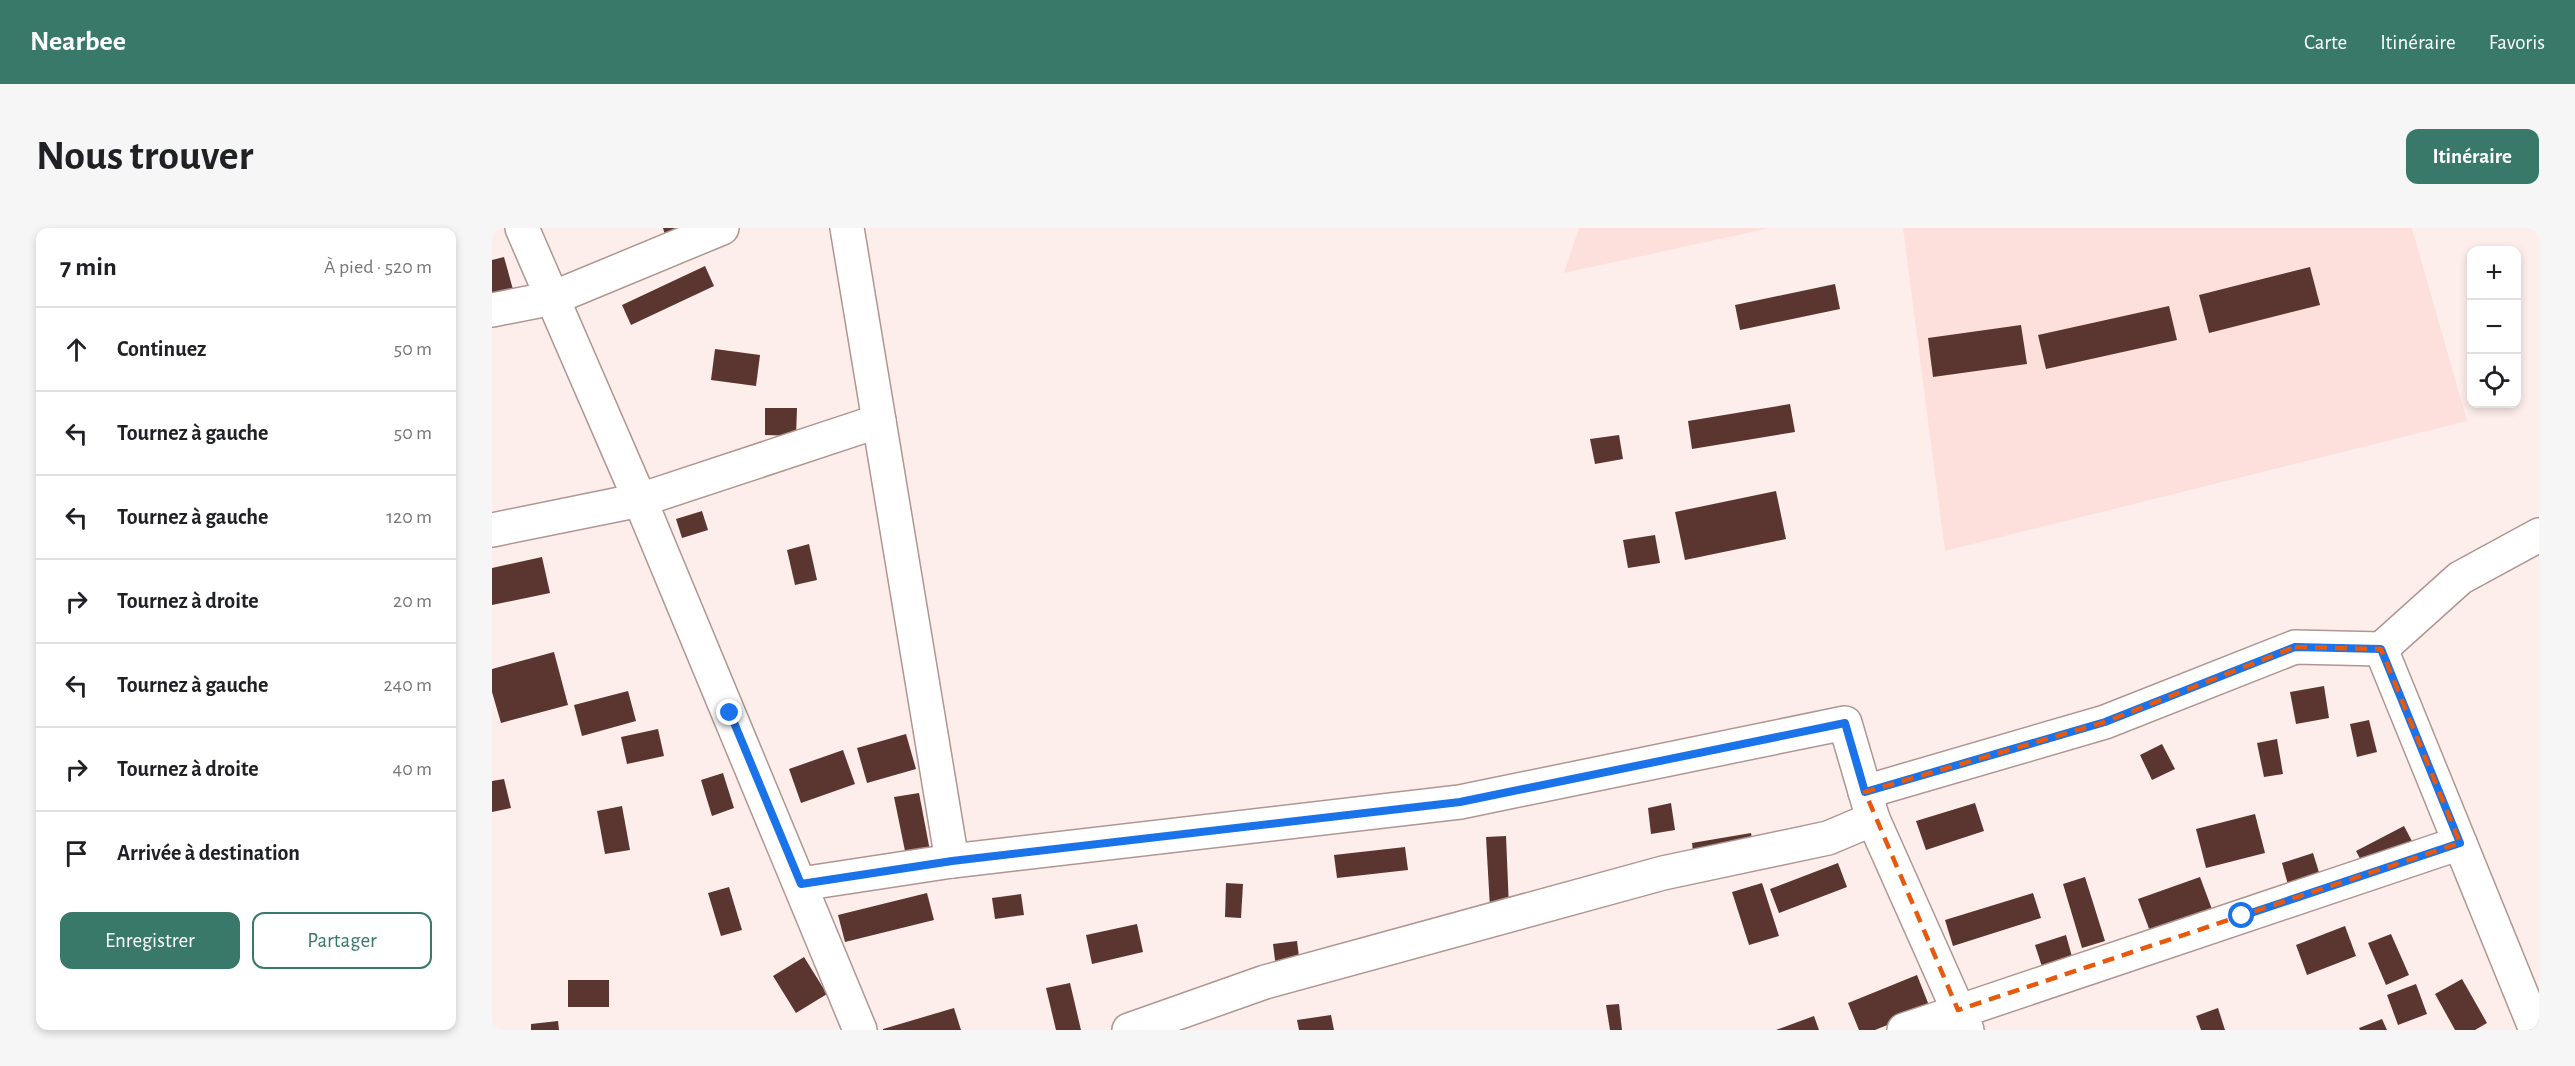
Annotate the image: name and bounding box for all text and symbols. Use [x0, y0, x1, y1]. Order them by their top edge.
text: Nearbee [30, 28, 126, 56]
text: Carte [2304, 32, 2347, 53]
text: Itinéraire [2380, 32, 2456, 53]
text: Favoris [2489, 32, 2545, 53]
button: Itinéraire [2406, 129, 2539, 184]
text: Nous trouver [36, 135, 253, 177]
map controls [2467, 246, 2521, 408]
button: + [2467, 246, 2521, 300]
text: 7 min [60, 254, 117, 280]
text: À pied · 520 m [324, 257, 432, 277]
button: − [2467, 300, 2521, 354]
icon: ahead [60, 333, 93, 366]
text: Continuez [117, 338, 206, 360]
text: 50 m [394, 339, 432, 359]
button: locate [2467, 354, 2521, 408]
icon: left [60, 417, 93, 450]
text: Tournez à gauche [117, 422, 268, 444]
text: 50 m [394, 423, 432, 443]
icon: left [60, 501, 93, 534]
text: Tournez à gauche [117, 506, 268, 528]
text: 120 m [386, 507, 432, 527]
icon: right [60, 585, 93, 618]
text: Tournez à droite [117, 590, 259, 612]
text: 20 m [393, 591, 432, 611]
icon: left [60, 669, 93, 702]
text: Tournez à gauche [117, 674, 268, 696]
text: 240 m [383, 675, 432, 695]
route end [716, 699, 742, 725]
icon: right [60, 753, 93, 786]
text: Tournez à droite [117, 758, 259, 780]
text: 40 m [393, 759, 432, 779]
icon: arrive [60, 837, 93, 870]
text: Arrivée à destination [117, 842, 300, 864]
route start [2228, 902, 2254, 928]
button: Enregistrer [60, 912, 240, 969]
button: Partager [252, 912, 432, 969]

